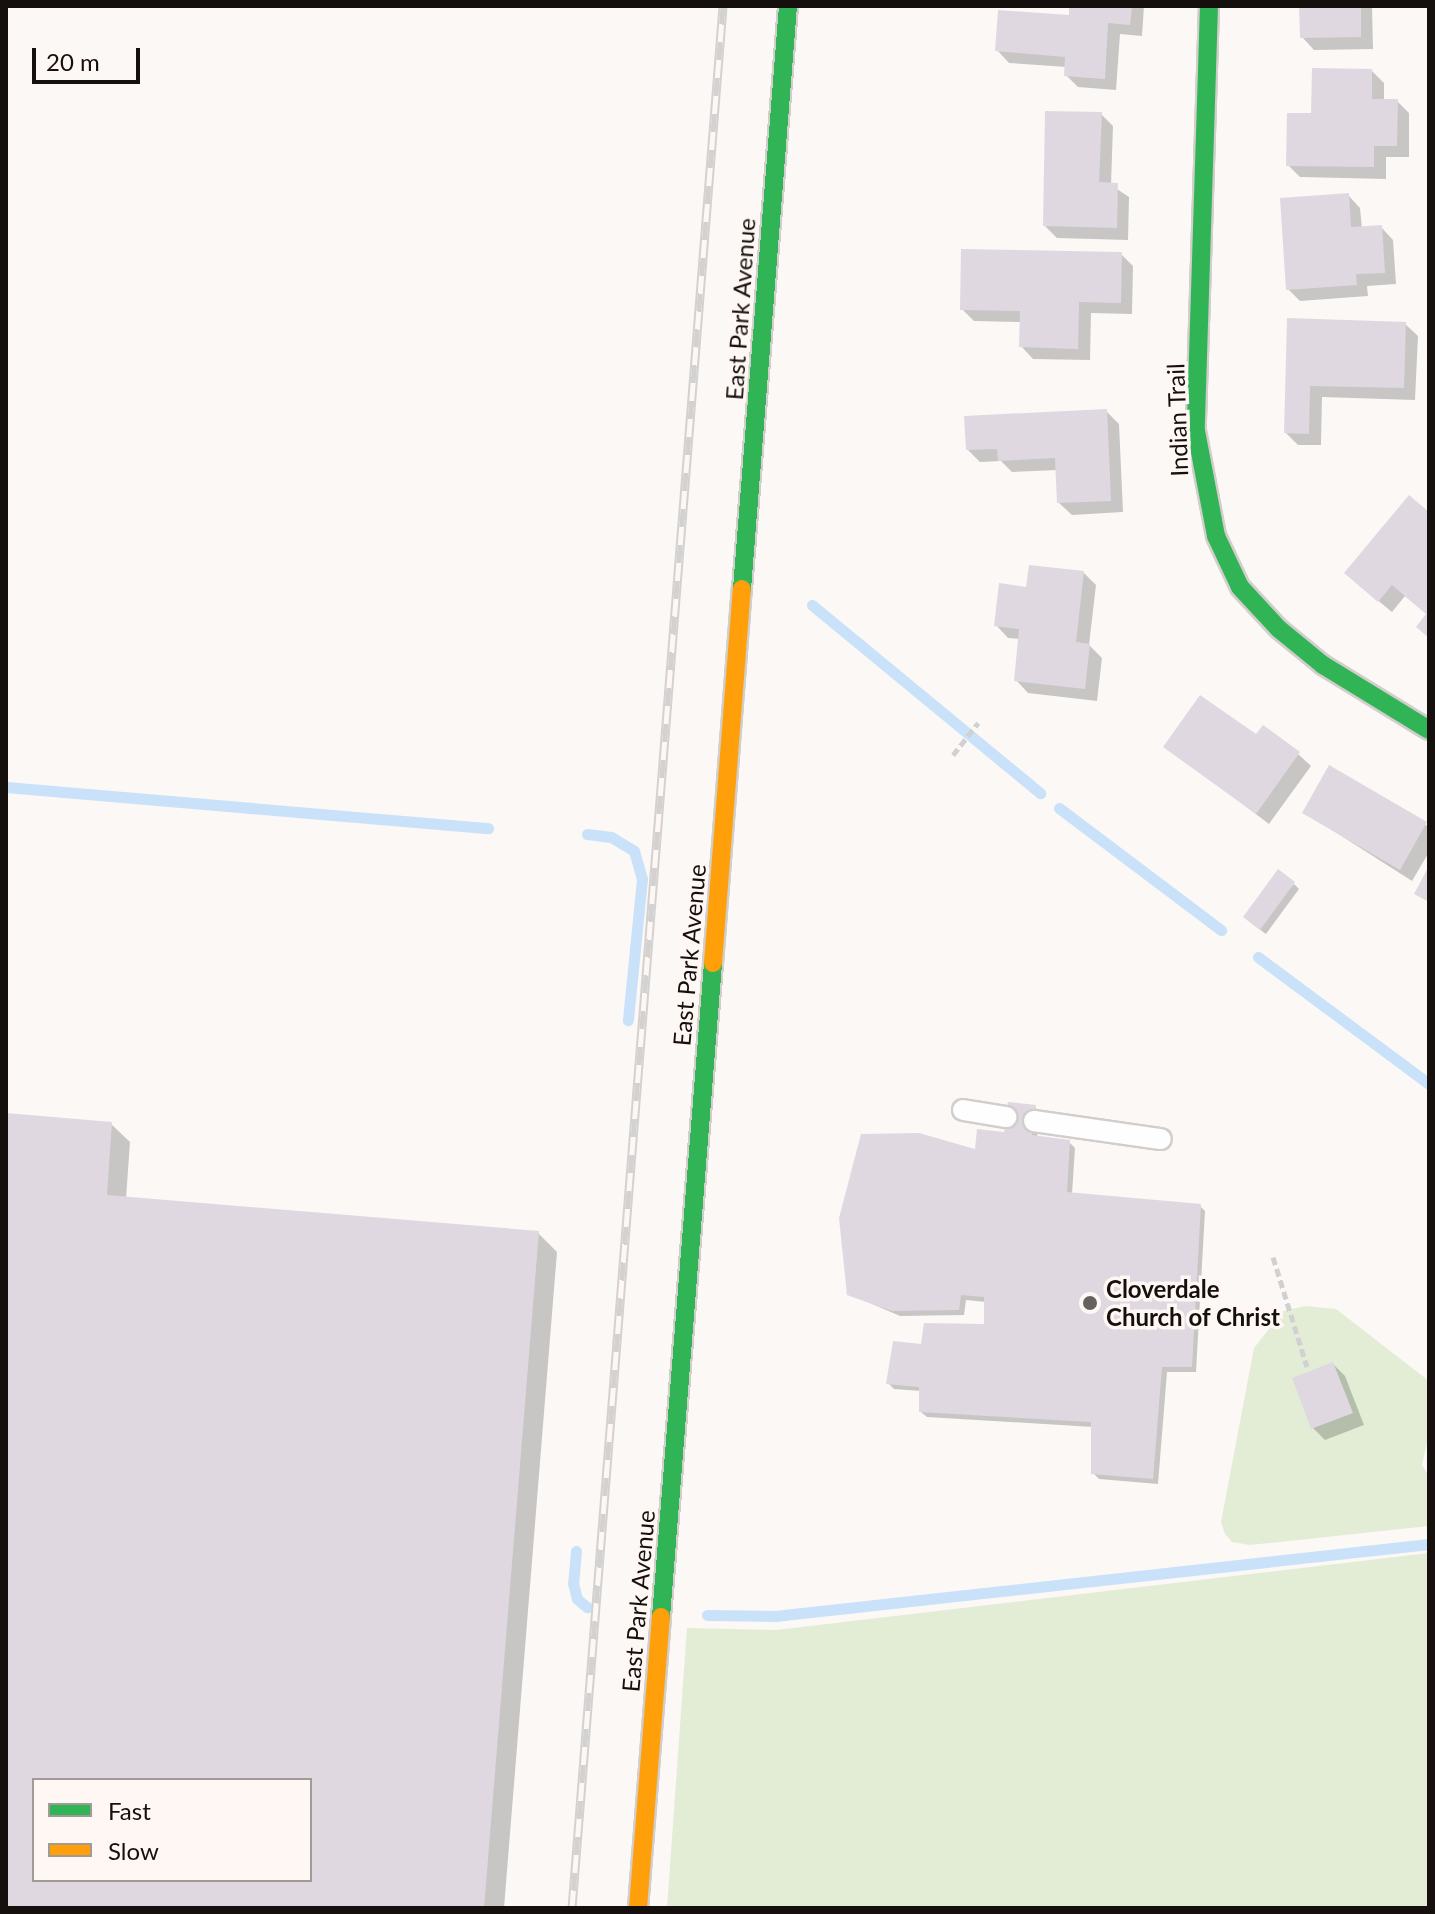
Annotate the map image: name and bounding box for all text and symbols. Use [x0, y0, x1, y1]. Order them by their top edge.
scale bar [36, 32, 144, 82]
text: 20 m [46, 47, 100, 76]
street label: East Park Avenue [719, 217, 761, 401]
street label: Indian Trail [1161, 363, 1193, 477]
street label: East Park Avenue [667, 862, 711, 1048]
place label: Cloverdale Church of Christ [1106, 1275, 1280, 1331]
marker: Cloverdale Church of Christ [1081, 1294, 1099, 1312]
street label: East Park Avenue [616, 1508, 660, 1694]
legend [32, 1778, 312, 1882]
text: Fast [108, 1796, 151, 1825]
text: Slow [108, 1836, 159, 1865]

